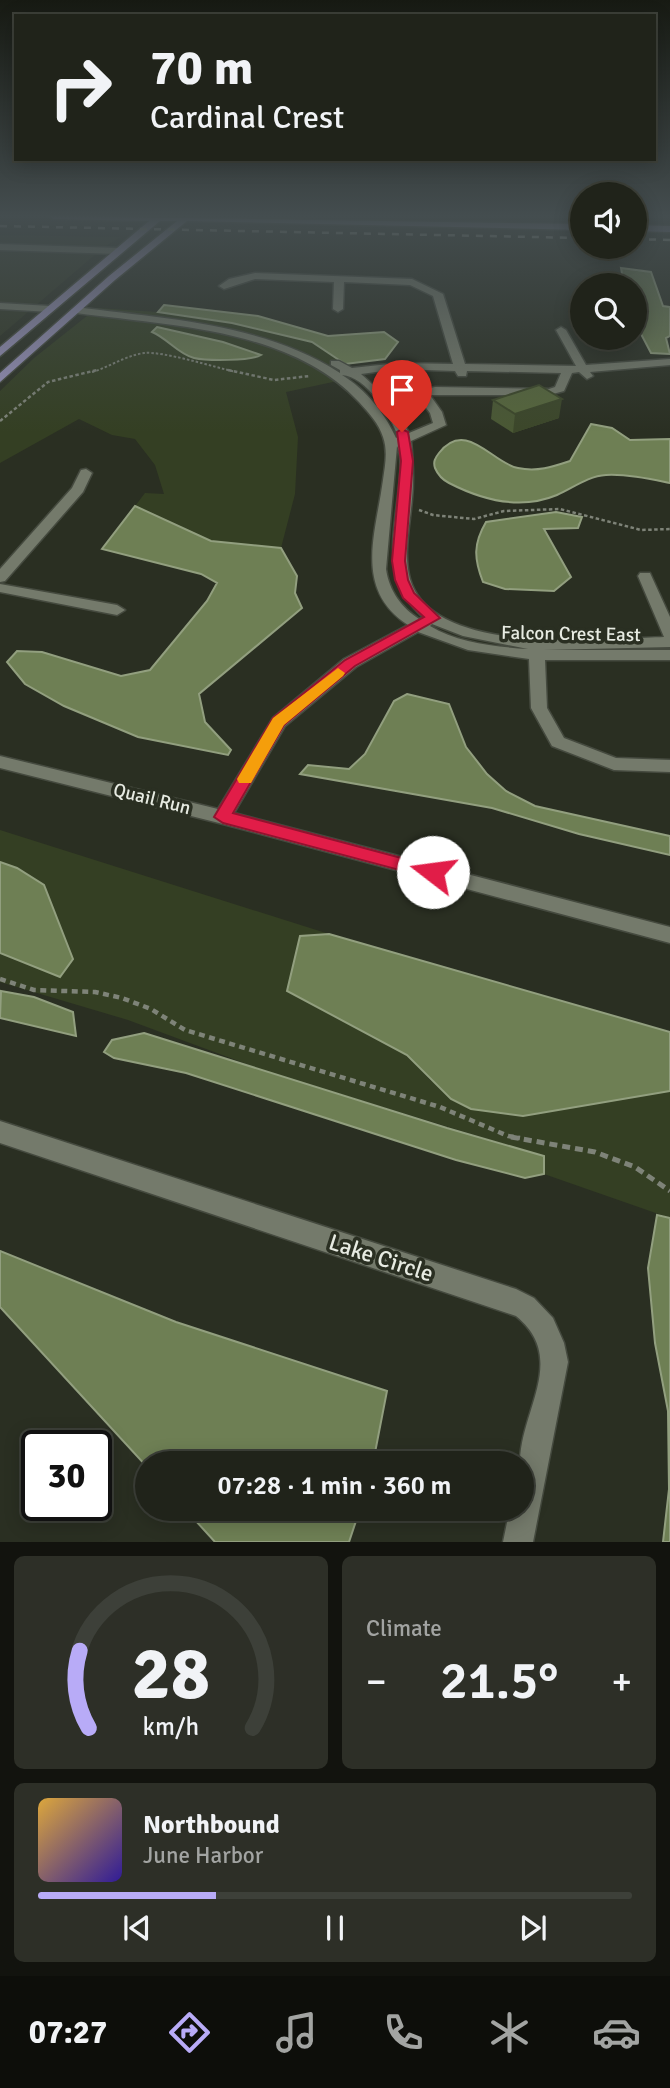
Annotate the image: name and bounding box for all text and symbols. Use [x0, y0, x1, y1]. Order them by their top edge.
text: 70 m [150, 38, 253, 98]
icon: right [35, 42, 126, 133]
text: Cardinal Crest [150, 98, 344, 137]
map controls [570, 182, 647, 350]
button: sound [570, 182, 647, 259]
button: search [570, 273, 647, 350]
pin [372, 360, 432, 432]
icon: arrive [383, 371, 421, 409]
street label: Falcon Crest East [501, 621, 641, 647]
street label: Quail Run [111, 778, 193, 820]
position arrow [396, 835, 470, 909]
street label: Lake Circle [325, 1228, 437, 1288]
speed limit sign: 30 [21, 1430, 112, 1521]
text: 07:28 · 1 min · 360 m [218, 1470, 451, 1502]
text: Climate [366, 1614, 442, 1643]
text: 28 [132, 1631, 210, 1720]
text: 21.5° [440, 1649, 558, 1713]
text: − [366, 1658, 387, 1705]
text: + [611, 1658, 632, 1705]
text: km/h [143, 1711, 199, 1742]
text: Northbound [143, 1809, 280, 1841]
text: June Harbor [143, 1841, 263, 1870]
icon: previous [118, 1909, 156, 1947]
icon: pause [316, 1909, 354, 1947]
icon: next [514, 1909, 552, 1947]
icon: directions [165, 2008, 214, 2057]
icon: music [272, 2008, 321, 2057]
icon: phone [379, 2008, 428, 2057]
icon: climate [485, 2008, 534, 2057]
icon: car [592, 2008, 641, 2057]
text: 07:27 [29, 2013, 107, 2052]

